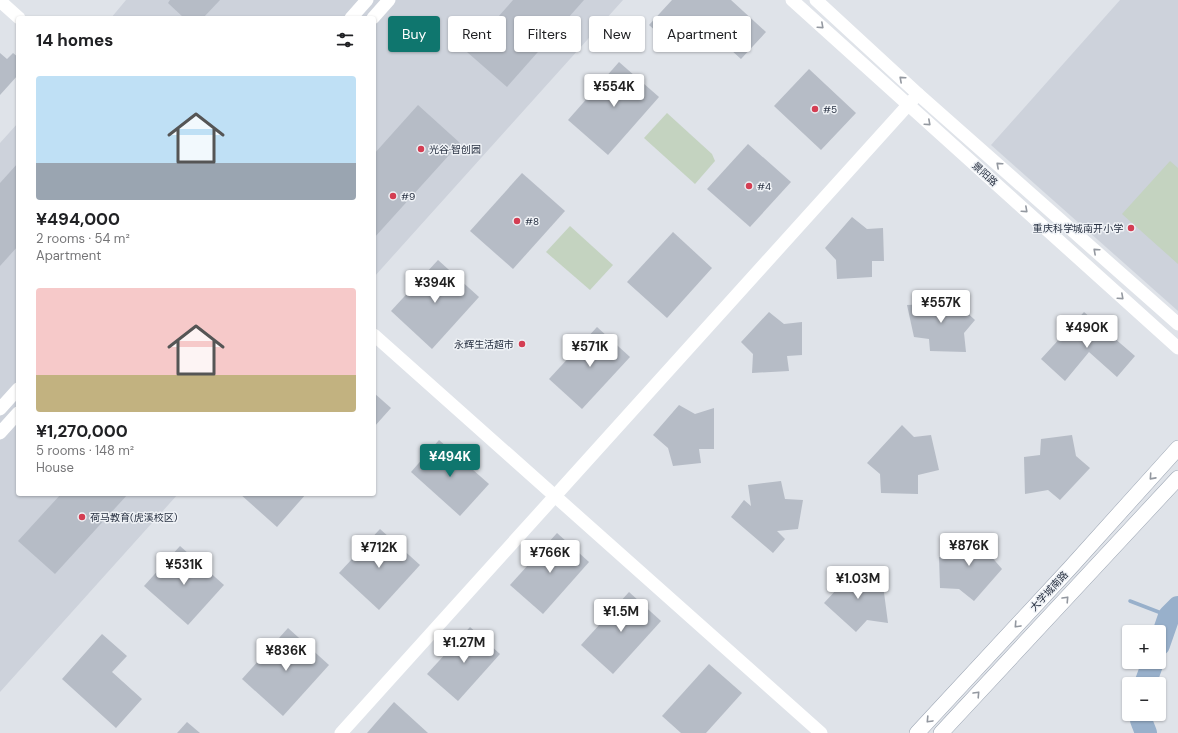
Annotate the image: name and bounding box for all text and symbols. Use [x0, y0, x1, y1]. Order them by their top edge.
chip: Buy [388, 16, 440, 52]
chip: Rent [448, 16, 506, 52]
chip: Filters [514, 16, 581, 52]
chip: New [589, 16, 645, 52]
chip: Apartment [653, 16, 751, 52]
one-way arrow [816, 21, 824, 29]
text: 14 homes [36, 29, 113, 51]
icon: filters [334, 29, 356, 51]
pin: ¥554K [586, 74, 642, 108]
one-way arrow [899, 76, 907, 83]
text: ¥554K [593, 78, 635, 95]
icon: home [160, 102, 232, 174]
place label: #5 [823, 103, 837, 116]
marker: #5 [810, 104, 820, 114]
one-way arrow [923, 118, 931, 125]
place label: 光谷·智创园 [429, 143, 481, 156]
marker: 光谷·智创园 [416, 144, 426, 154]
street label: 景阳路 [970, 159, 1000, 189]
one-way arrow [996, 163, 1004, 170]
place label: #4 [757, 180, 771, 193]
marker: #4 [744, 181, 754, 191]
place label: #9 [401, 190, 415, 203]
marker: #9 [388, 191, 398, 201]
one-way arrow [1020, 205, 1027, 212]
text: ¥494,000 [36, 208, 120, 230]
place label: #8 [525, 215, 539, 228]
marker: #8 [512, 216, 522, 226]
place label: 重庆科学城南开小学 [1033, 222, 1123, 235]
marker: 重庆科学城南开小学 [1126, 223, 1136, 233]
text: 2 rooms · 54 m² [36, 230, 130, 247]
text: Apartment [36, 247, 101, 264]
one-way arrow [1094, 249, 1101, 256]
pin: ¥394K [407, 270, 463, 304]
text: ¥394K [414, 274, 456, 291]
pin: ¥557K [913, 290, 969, 324]
one-way arrow [1116, 292, 1124, 299]
text: ¥557K [921, 294, 961, 311]
icon: home [160, 314, 232, 386]
pin: ¥490K [1059, 315, 1115, 349]
text: ¥490K [1066, 319, 1108, 336]
pin: ¥571K [562, 334, 618, 368]
place label: 永辉生活超市 [454, 338, 514, 351]
text: ¥571K [572, 338, 608, 355]
marker: 永辉生活超市 [517, 339, 527, 349]
text: ¥1,270,000 [36, 420, 128, 442]
text: 5 rooms · 148 m² [36, 442, 134, 459]
pin: ¥494K [422, 444, 478, 478]
text: ¥494K [429, 448, 471, 465]
text: House [36, 459, 74, 476]
one-way arrow [1149, 472, 1157, 480]
place label: 荷马教育(虎溪校区) [90, 511, 178, 524]
marker: 荷马教育(虎溪校区) [77, 512, 87, 522]
pin: ¥876K [941, 533, 997, 567]
pin: ¥712K [351, 535, 407, 569]
text: ¥876K [949, 537, 989, 554]
text: ¥712K [361, 539, 397, 556]
pin: ¥766K [522, 540, 578, 574]
text: ¥766K [530, 544, 570, 561]
pin: ¥531K [156, 552, 212, 586]
text: ¥531K [165, 556, 203, 573]
pin: ¥1.03M [825, 566, 891, 600]
street label: 大学城南路 [1027, 568, 1071, 614]
text: ¥1.03M [836, 570, 880, 587]
one-way arrow [1061, 596, 1069, 604]
pin: ¥1.5M [593, 599, 649, 633]
text: ¥1.5M [603, 603, 639, 620]
one-way arrow [1015, 620, 1022, 628]
map controls [1122, 625, 1166, 721]
button: + [1122, 625, 1166, 669]
pin: ¥1.27M [431, 630, 497, 664]
text: ¥1.27M [443, 634, 485, 651]
pin: ¥836K [258, 638, 314, 672]
text: ¥836K [265, 642, 307, 659]
button: − [1122, 677, 1166, 721]
one-way arrow [973, 691, 980, 699]
one-way arrow [926, 715, 934, 723]

